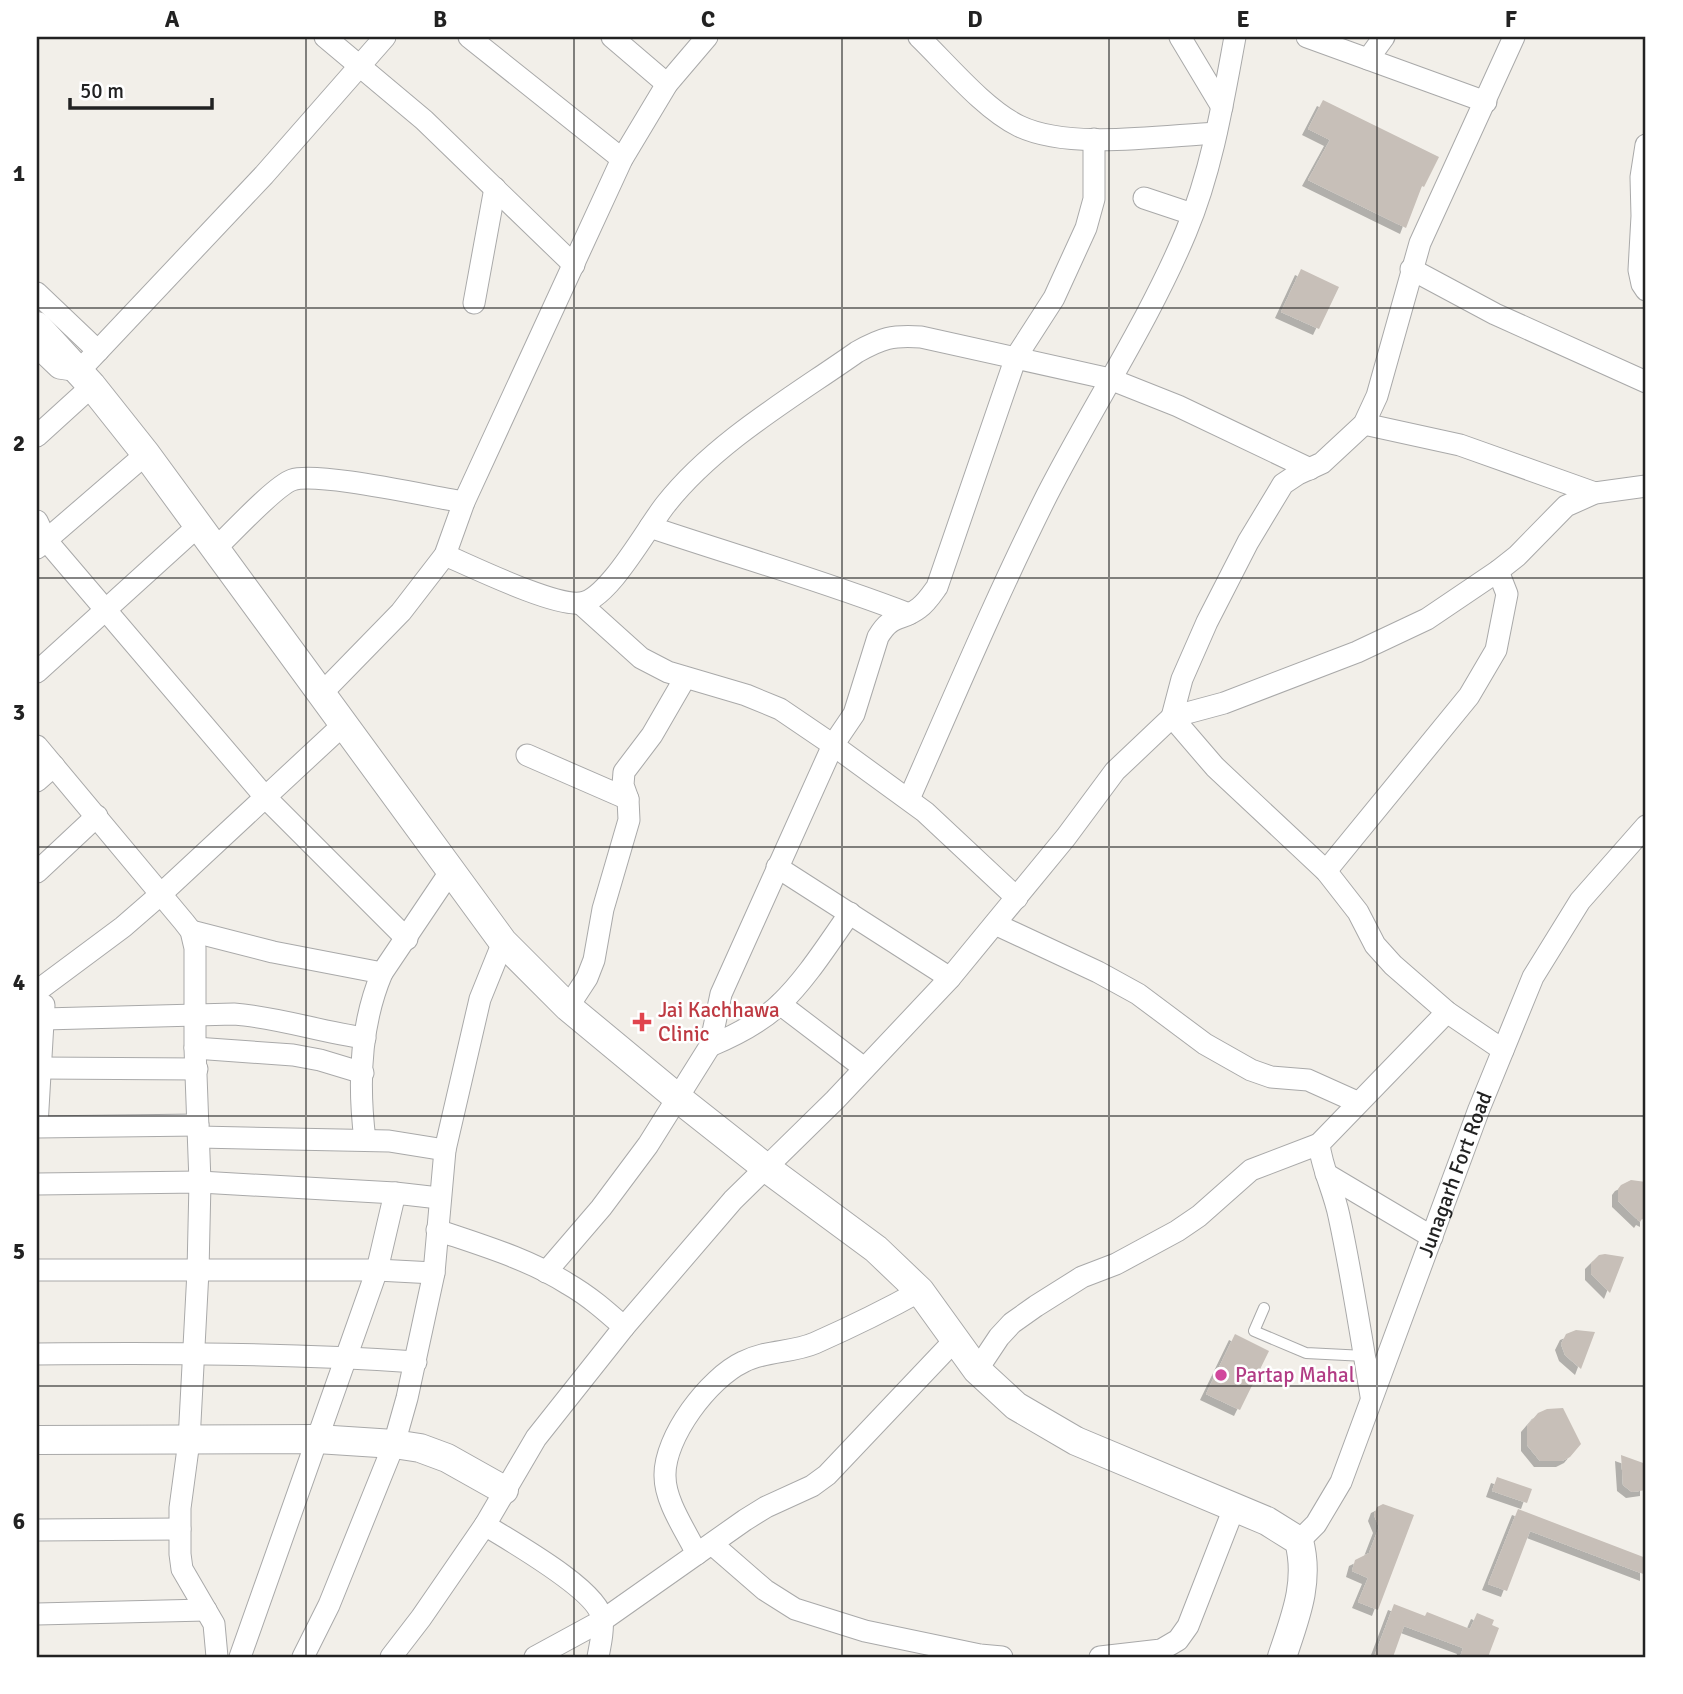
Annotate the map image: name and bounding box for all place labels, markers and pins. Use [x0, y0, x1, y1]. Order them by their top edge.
place label: Jai Kachhawa Clinic [658, 997, 780, 1047]
marker: Jai Kachhawa Clinic [632, 1012, 652, 1032]
place label: Partap Mahal [1235, 1362, 1355, 1388]
marker: Partap Mahal [1213, 1367, 1229, 1383]

